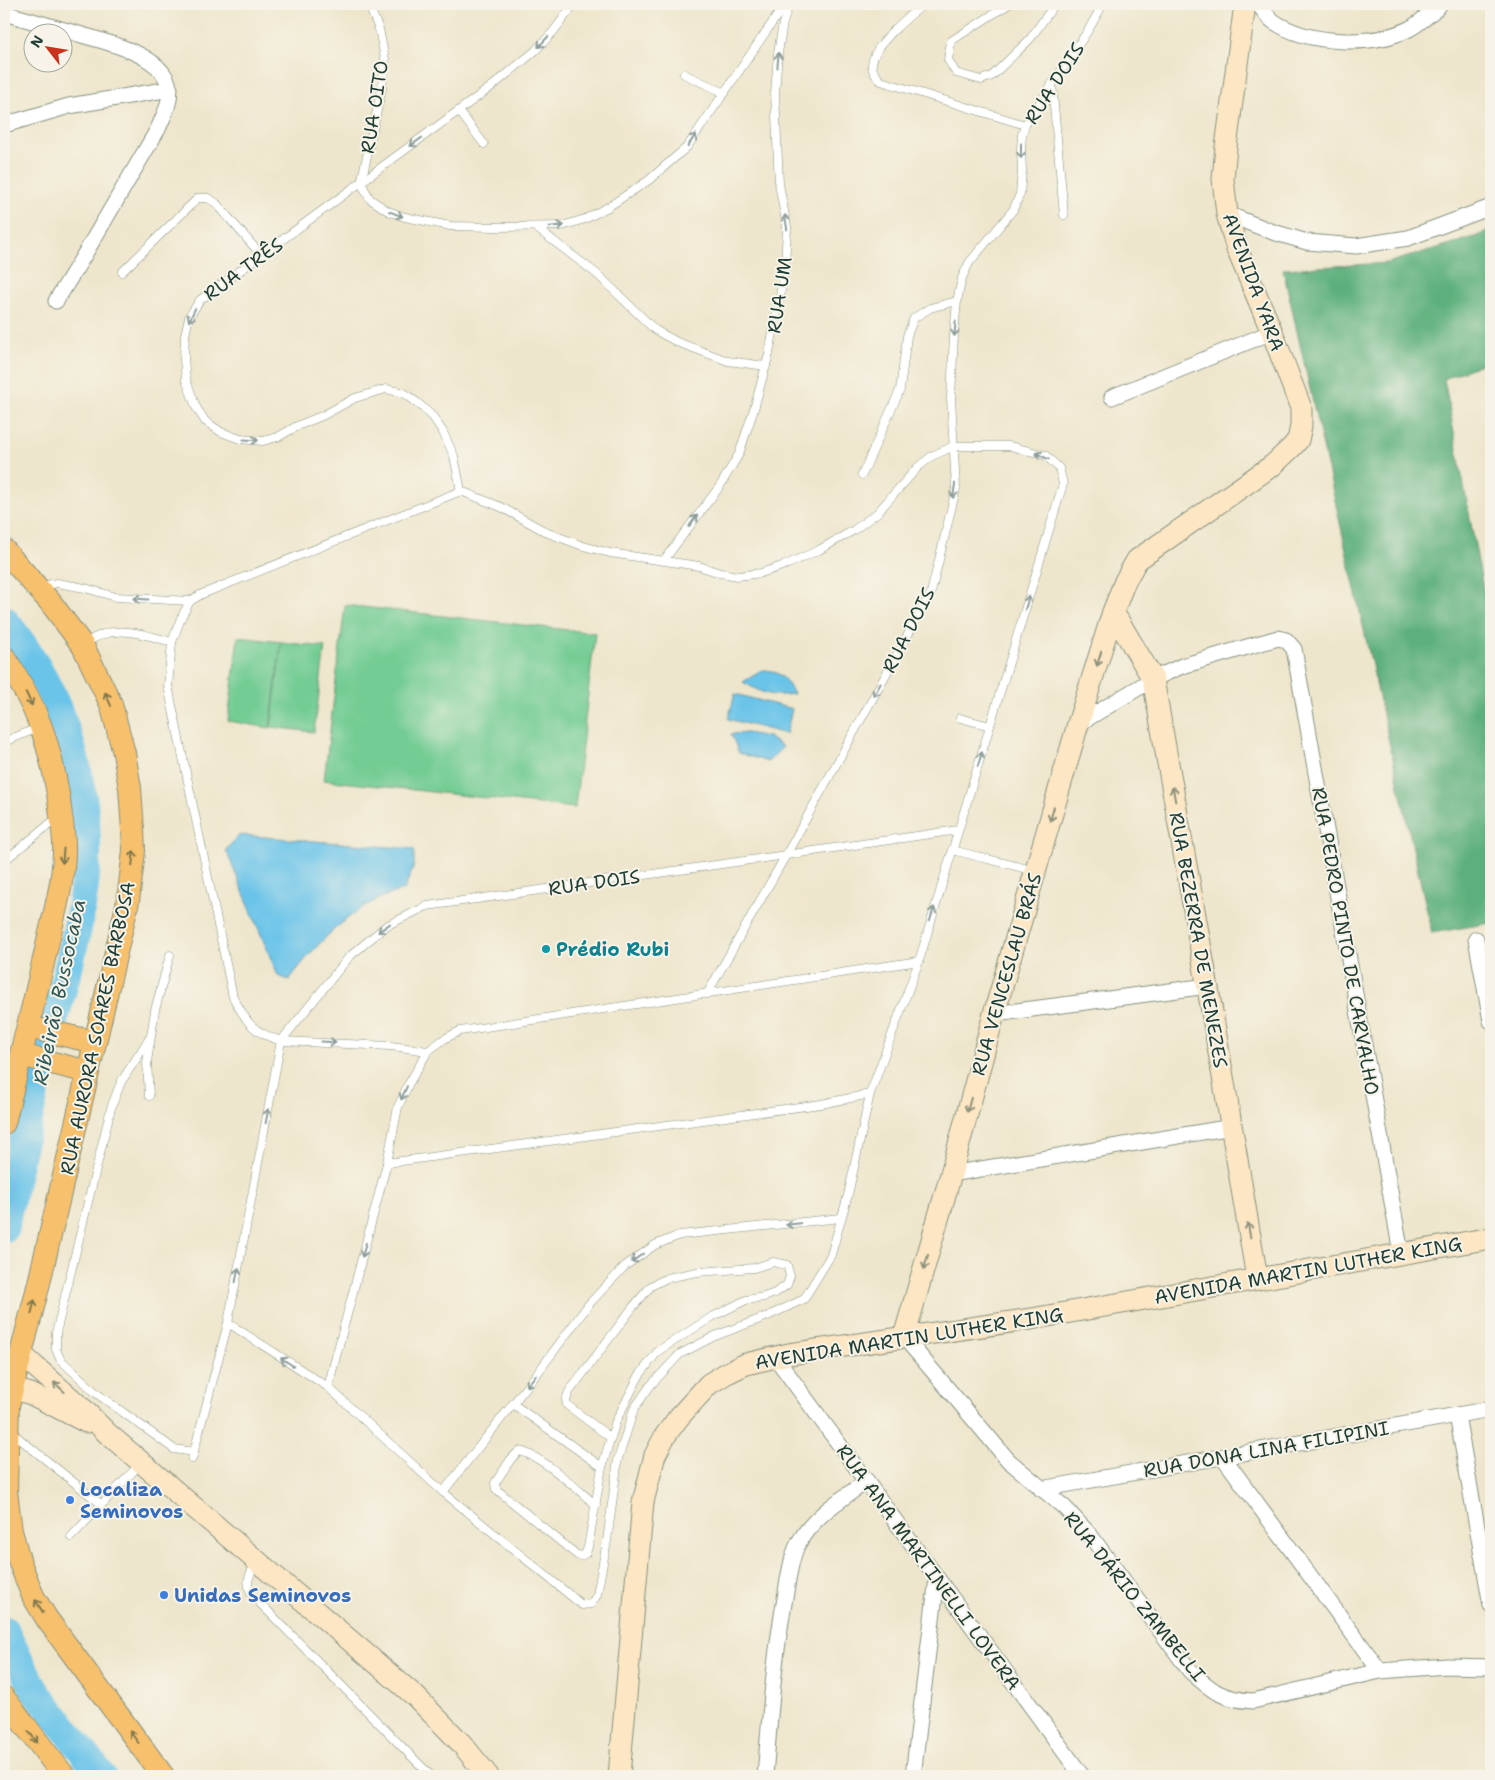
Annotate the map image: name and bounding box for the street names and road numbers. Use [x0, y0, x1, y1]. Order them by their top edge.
street label: RUA DOIS [1019, 38, 1090, 129]
street label: RUA OITO [355, 59, 394, 155]
street label: AVENIDA YARA [1217, 210, 1290, 355]
street label: RUA TRÊS [198, 231, 288, 307]
street label: RUA UM [761, 255, 798, 335]
street label: RUA DOIS [876, 583, 941, 677]
street label: RUA PEDRO PINTO DE CARVALHO [1306, 785, 1385, 1097]
street label: RUA BEZERRA DE MENEZES [1164, 810, 1233, 1070]
street label: RUA DOIS [546, 864, 642, 901]
street label: RUA VENCESLAU BRÁS [965, 870, 1047, 1078]
street label: RUA AURORA SOARES BARBOSA [54, 879, 141, 1177]
street label: AVENIDA MARTIN LUTHER KING [1152, 1231, 1464, 1310]
street label: AVENIDA MARTIN LUTHER KING [753, 1302, 1065, 1375]
street label: RUA DONA LINA FILIPINI [1141, 1416, 1391, 1483]
street label: RUA ANA MARTINELLI LOVERA [831, 1439, 1026, 1695]
street label: RUA DÁRIO ZAMBELLI [1058, 1506, 1212, 1686]

